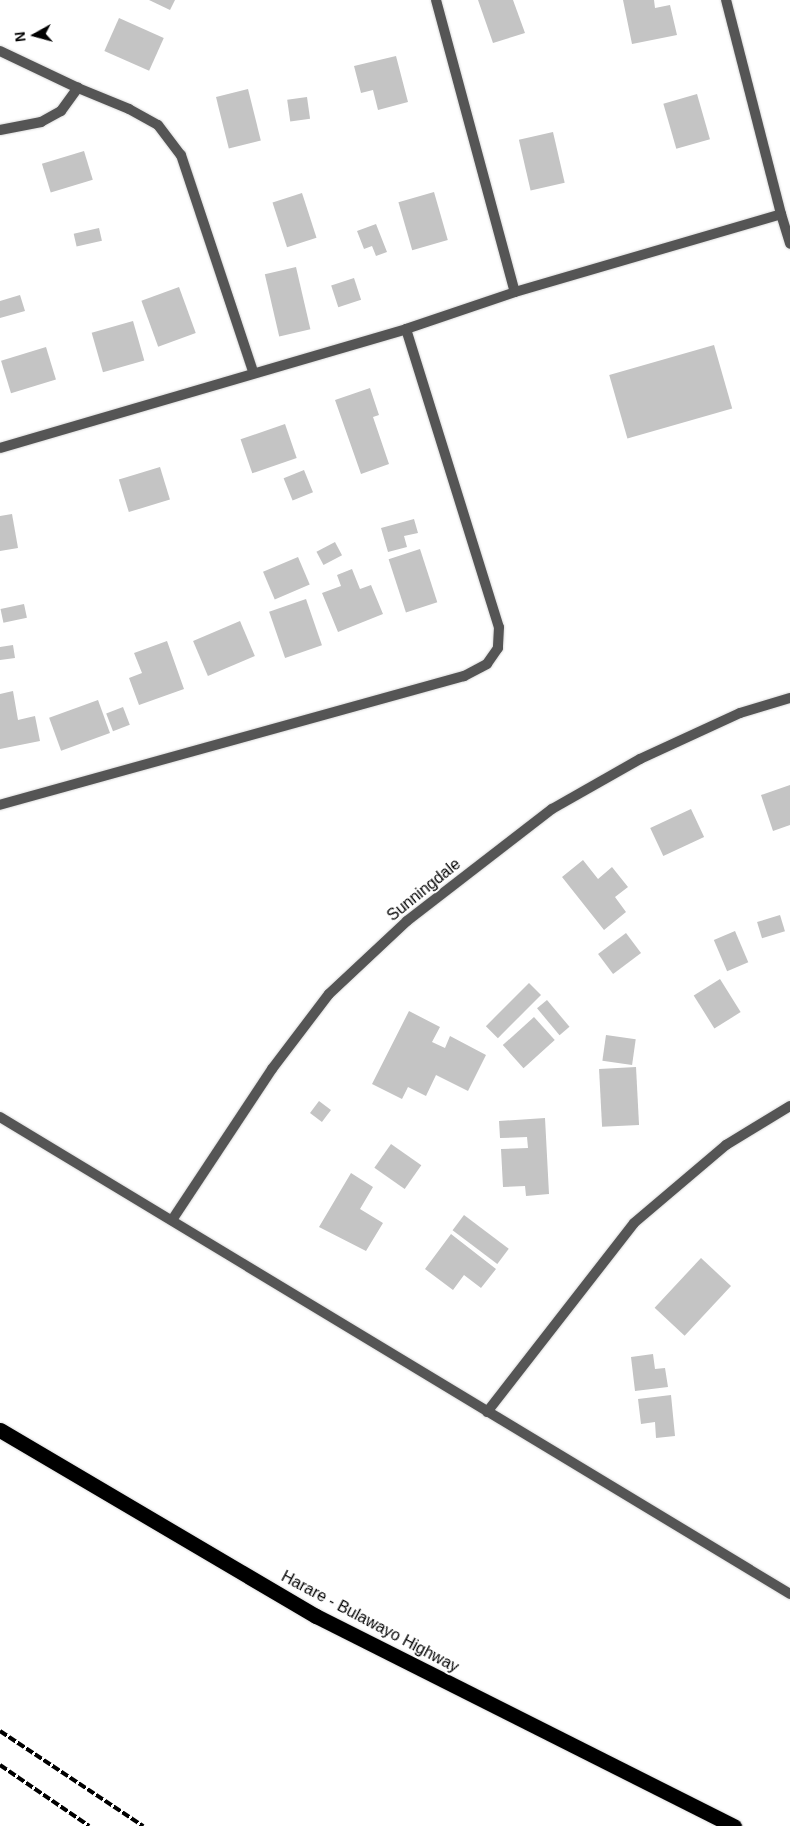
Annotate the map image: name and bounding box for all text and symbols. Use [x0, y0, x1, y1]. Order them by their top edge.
north arrow [10, 10, 60, 60]
text: N [12, 31, 29, 43]
street label: Sunningdale [383, 855, 465, 925]
street label: Harare - Bulawayo Highway [278, 1567, 462, 1677]

